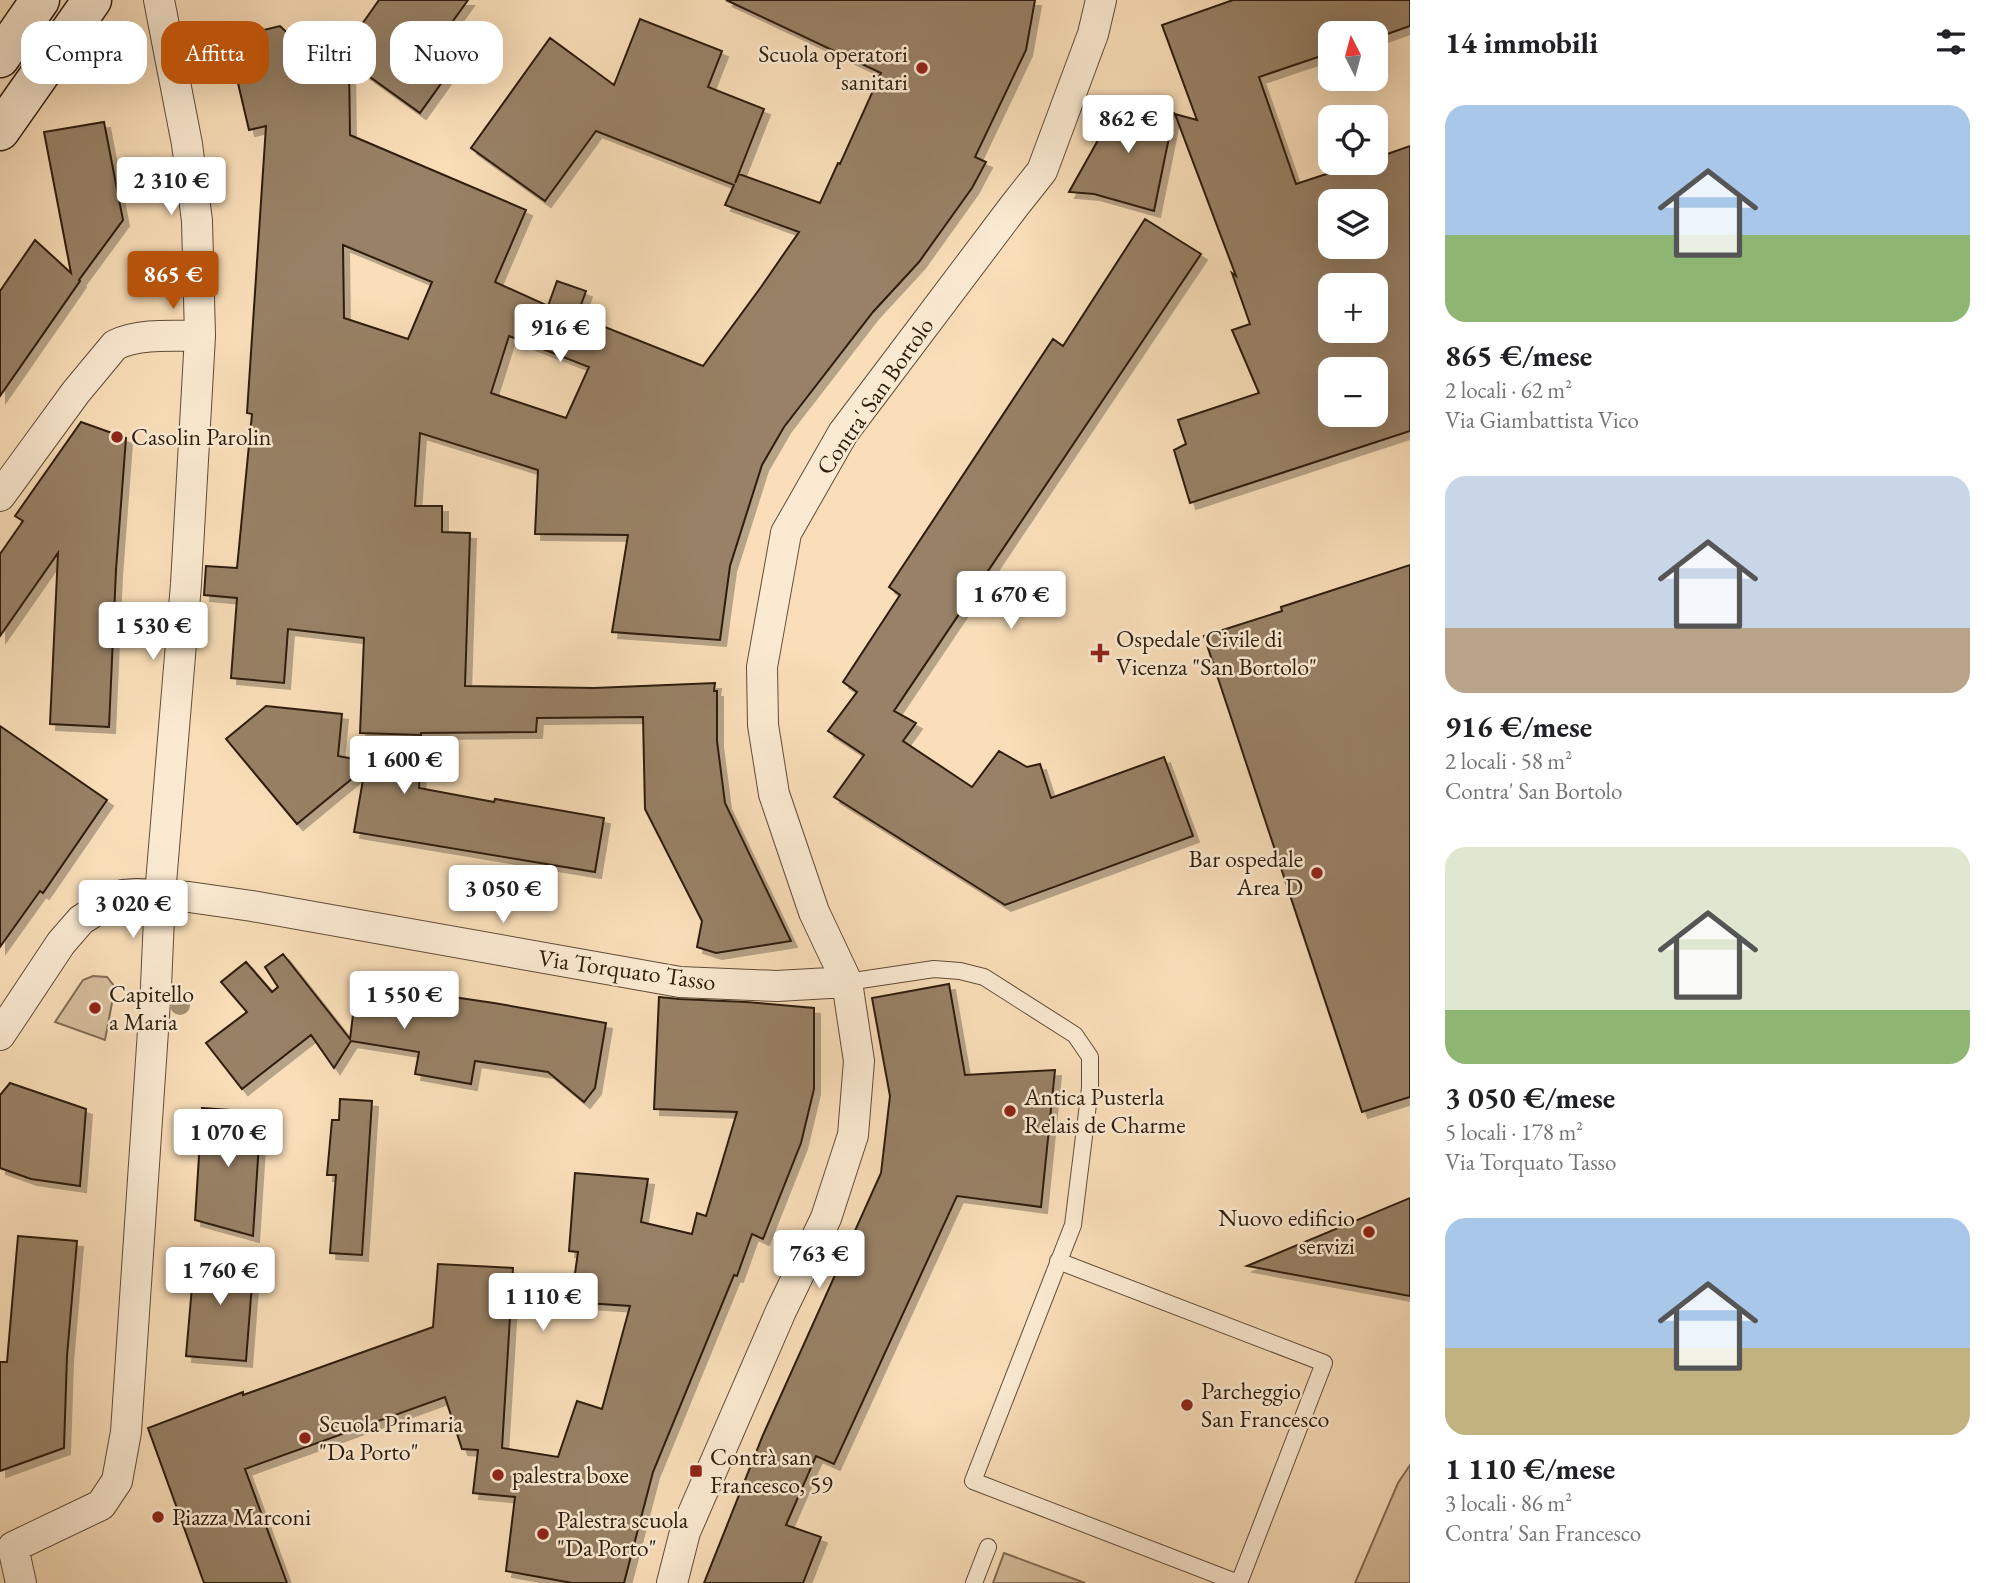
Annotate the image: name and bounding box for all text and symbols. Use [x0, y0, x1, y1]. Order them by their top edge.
chip: Compra [21, 21, 147, 84]
chip: Affitta [161, 21, 269, 84]
chip: Filtri [283, 21, 376, 84]
chip: Nuovo [390, 21, 503, 84]
north arrow [1318, 21, 1388, 91]
map controls [1318, 21, 1388, 427]
text: 14 immobili [1445, 23, 1598, 62]
icon: filters [1932, 23, 1970, 61]
place label: Scuola operatori sanitari [758, 38, 908, 97]
marker: Scuola operatori sanitari [914, 60, 930, 76]
pin: 862 € [1079, 96, 1177, 155]
text: 862 € [1099, 103, 1157, 133]
button: locate [1318, 105, 1388, 175]
icon: home [1645, 150, 1771, 276]
pin: 2 310 € [106, 158, 236, 217]
text: 2 310 € [133, 165, 209, 195]
button: layers [1318, 189, 1388, 259]
pin: 865 € [124, 252, 222, 311]
text: 865 € [144, 259, 202, 289]
button: + [1318, 273, 1388, 343]
pin: 916 € [511, 304, 609, 364]
street label: Contra' San Bortolo [809, 311, 940, 480]
text: 916 € [531, 312, 589, 342]
text: 865 €/mese [1445, 336, 1592, 375]
button: − [1318, 357, 1388, 427]
text: 2 locali · 62 m² [1445, 375, 1572, 405]
text: Via Giambattista Vico [1445, 405, 1639, 435]
place label: Casolin Parolin [131, 421, 272, 452]
marker: Casolin Parolin [109, 429, 125, 445]
icon: home [1645, 521, 1771, 647]
pin: 1 670 € [946, 572, 1076, 631]
text: 1 670 € [973, 579, 1049, 609]
pin: 1 530 € [88, 602, 218, 662]
text: 1 530 € [115, 610, 191, 640]
place label: Ospedale Civile di Vicenza "San Bortolo" [1116, 623, 1317, 682]
marker: Ospedale Civile di Vicenza "San Bortolo" [1090, 643, 1110, 663]
text: 916 €/mese [1445, 707, 1592, 746]
pin: 1 600 € [339, 736, 469, 796]
text: 1 600 € [366, 744, 442, 774]
text: 2 locali · 58 m² [1445, 746, 1572, 776]
text: Contra' San Bortolo [1445, 776, 1623, 806]
place label: Bar ospedale Area D [1188, 843, 1303, 902]
marker: Bar ospedale Area D [1309, 865, 1325, 881]
pin: 3 050 € [438, 866, 568, 925]
text: 3 050 € [465, 873, 541, 903]
pin: 3 020 € [68, 880, 198, 940]
text: 3 020 € [95, 888, 171, 918]
icon: home [1645, 892, 1771, 1018]
street label: Via Torquato Tasso [536, 942, 718, 997]
pin: 1 550 € [339, 972, 469, 1031]
place label: Capitello a Maria [109, 978, 194, 1037]
text: 1 550 € [366, 979, 442, 1009]
marker: Capitello a Maria [87, 1000, 103, 1016]
text: 3 050 €/mese [1445, 1078, 1615, 1117]
place label: Antica Pusterla Relais de Charme [1023, 1081, 1186, 1140]
marker: Antica Pusterla Relais de Charme [1002, 1103, 1018, 1119]
pin: 1 070 € [163, 1110, 293, 1169]
text: 1 070 € [190, 1117, 266, 1147]
text: 5 locali · 178 m² [1445, 1117, 1583, 1147]
text: Via Torquato Tasso [1445, 1147, 1616, 1177]
place label: Nuovo edificio servizi [1218, 1202, 1355, 1261]
marker: Nuovo edificio servizi [1361, 1224, 1377, 1240]
pin: 763 € [770, 1230, 868, 1290]
text: 763 € [790, 1238, 848, 1268]
pin: 1 760 € [155, 1248, 285, 1307]
text: 1 760 € [182, 1255, 258, 1285]
icon: home [1645, 1263, 1771, 1389]
pin: 1 110 € [478, 1274, 608, 1333]
text: 1 110 € [505, 1281, 581, 1311]
place label: Parcheggio San Francesco [1201, 1375, 1329, 1434]
marker: Parcheggio San Francesco [1179, 1397, 1195, 1413]
place label: Scuola Primaria "Da Porto" [319, 1408, 464, 1467]
marker: Scuola Primaria "Da Porto" [297, 1430, 313, 1446]
place label: Contrà san Francesco, 59 [710, 1441, 833, 1500]
text: 1 110 €/mese [1445, 1449, 1615, 1488]
place label: palestra boxe [512, 1459, 629, 1490]
marker: Contrà san Francesco, 59 [688, 1463, 704, 1479]
marker: palestra boxe [490, 1467, 506, 1483]
text: 3 locali · 86 m² [1445, 1488, 1572, 1518]
place label: Piazza Marconi [172, 1501, 311, 1532]
place label: Palestra scuola "Da Porto" [557, 1504, 689, 1563]
marker: Piazza Marconi [150, 1509, 166, 1525]
text: Contra' San Francesco [1445, 1518, 1641, 1548]
marker: Palestra scuola "Da Porto" [535, 1526, 551, 1542]

